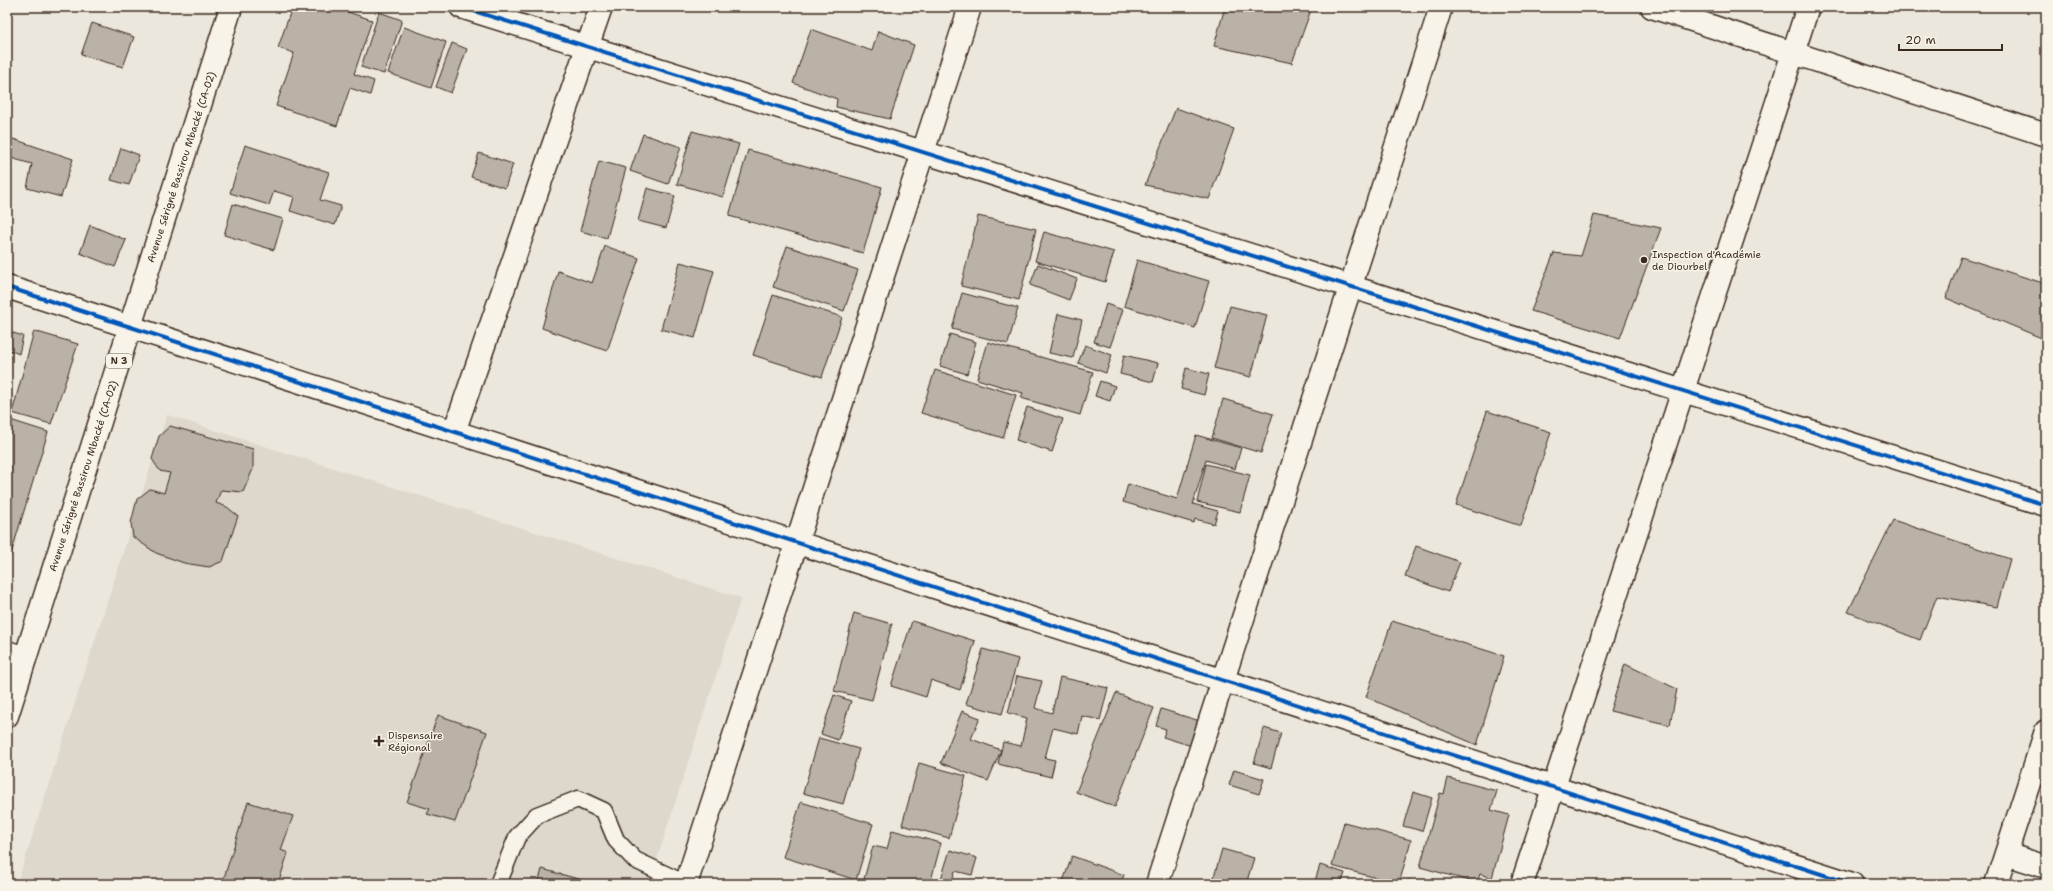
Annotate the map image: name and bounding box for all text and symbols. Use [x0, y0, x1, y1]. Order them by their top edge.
scale bar [1899, 26, 2002, 52]
text: 20 m [1905, 32, 1936, 48]
street label: Avenue Sérigné Bassirou Mbacké (CA-02) [144, 70, 218, 264]
place label: Inspection d'Académie de Diourbel [1652, 248, 1761, 273]
marker: Inspection d'Académie de Diourbel [1639, 255, 1649, 265]
road number: N 3 [106, 354, 132, 368]
street label: Avenue Sérigné Bassirou Mbacké (CA-02) [46, 379, 120, 573]
place label: Dispensaire Régional [388, 729, 443, 754]
marker: Dispensaire Régional [373, 735, 385, 747]

